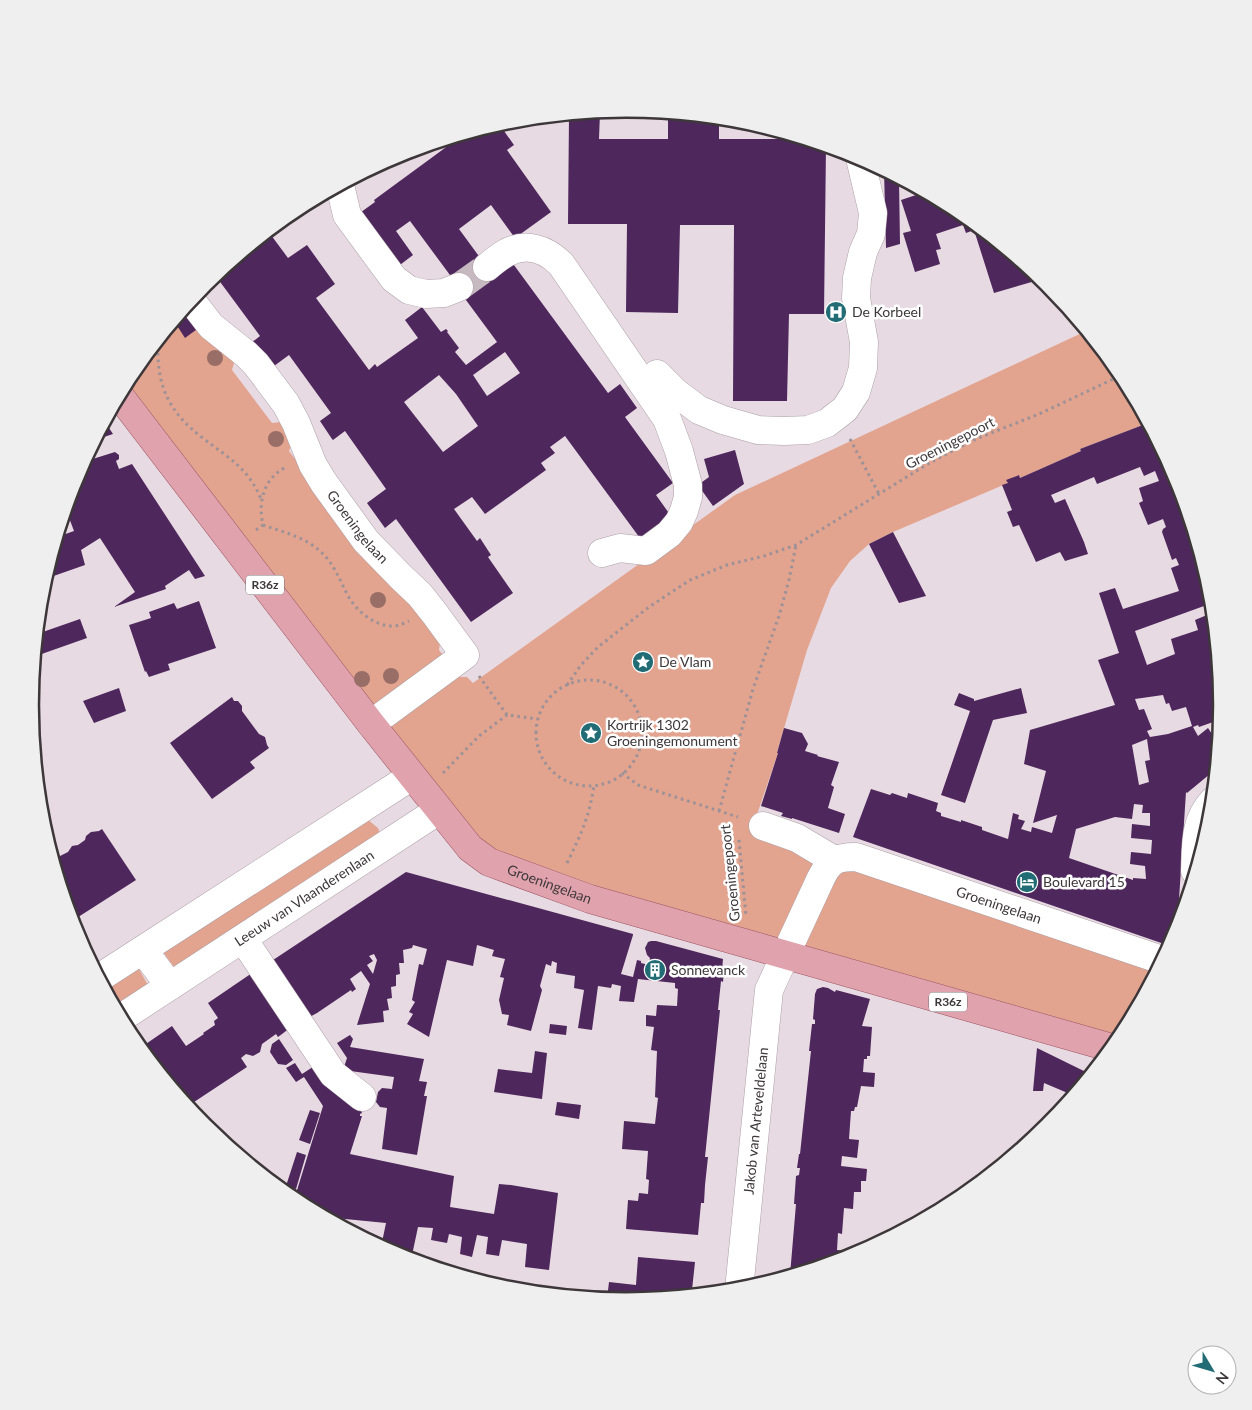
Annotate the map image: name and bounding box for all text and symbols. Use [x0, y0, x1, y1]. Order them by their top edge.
hospital icon: De Korbeel [824, 300, 848, 324]
place label: De Korbeel [852, 303, 921, 320]
street label: Groeningepoort [902, 413, 997, 472]
street label: Groeningelaan [324, 487, 392, 567]
road number: R36z [246, 576, 284, 594]
place icon: De Vlam [631, 650, 655, 674]
place label: De Vlam [659, 653, 711, 670]
place label: Kortrijk 1302 Groeningemonument [607, 716, 738, 749]
place icon: Kortrijk 1302 Groeningemonument [579, 721, 603, 745]
street label: Groeningepoort [716, 824, 743, 922]
street label: Leeuw van Vlaanderenlaan [231, 846, 377, 949]
street label: Groeningelaan [505, 860, 594, 907]
hotel icon: Boulevard 15 [1015, 870, 1039, 894]
place label: Boulevard 15 [1043, 873, 1125, 890]
street label: Groeningelaan [954, 882, 1044, 927]
building icon: Sonnevanck [643, 958, 667, 982]
place label: Sonnevanck [671, 961, 746, 978]
road number: R36z [929, 992, 967, 1012]
street label: Jakob van Arteveldelaan [740, 1046, 771, 1195]
north arrow [1187, 1345, 1237, 1395]
text: N [1213, 1369, 1233, 1388]

